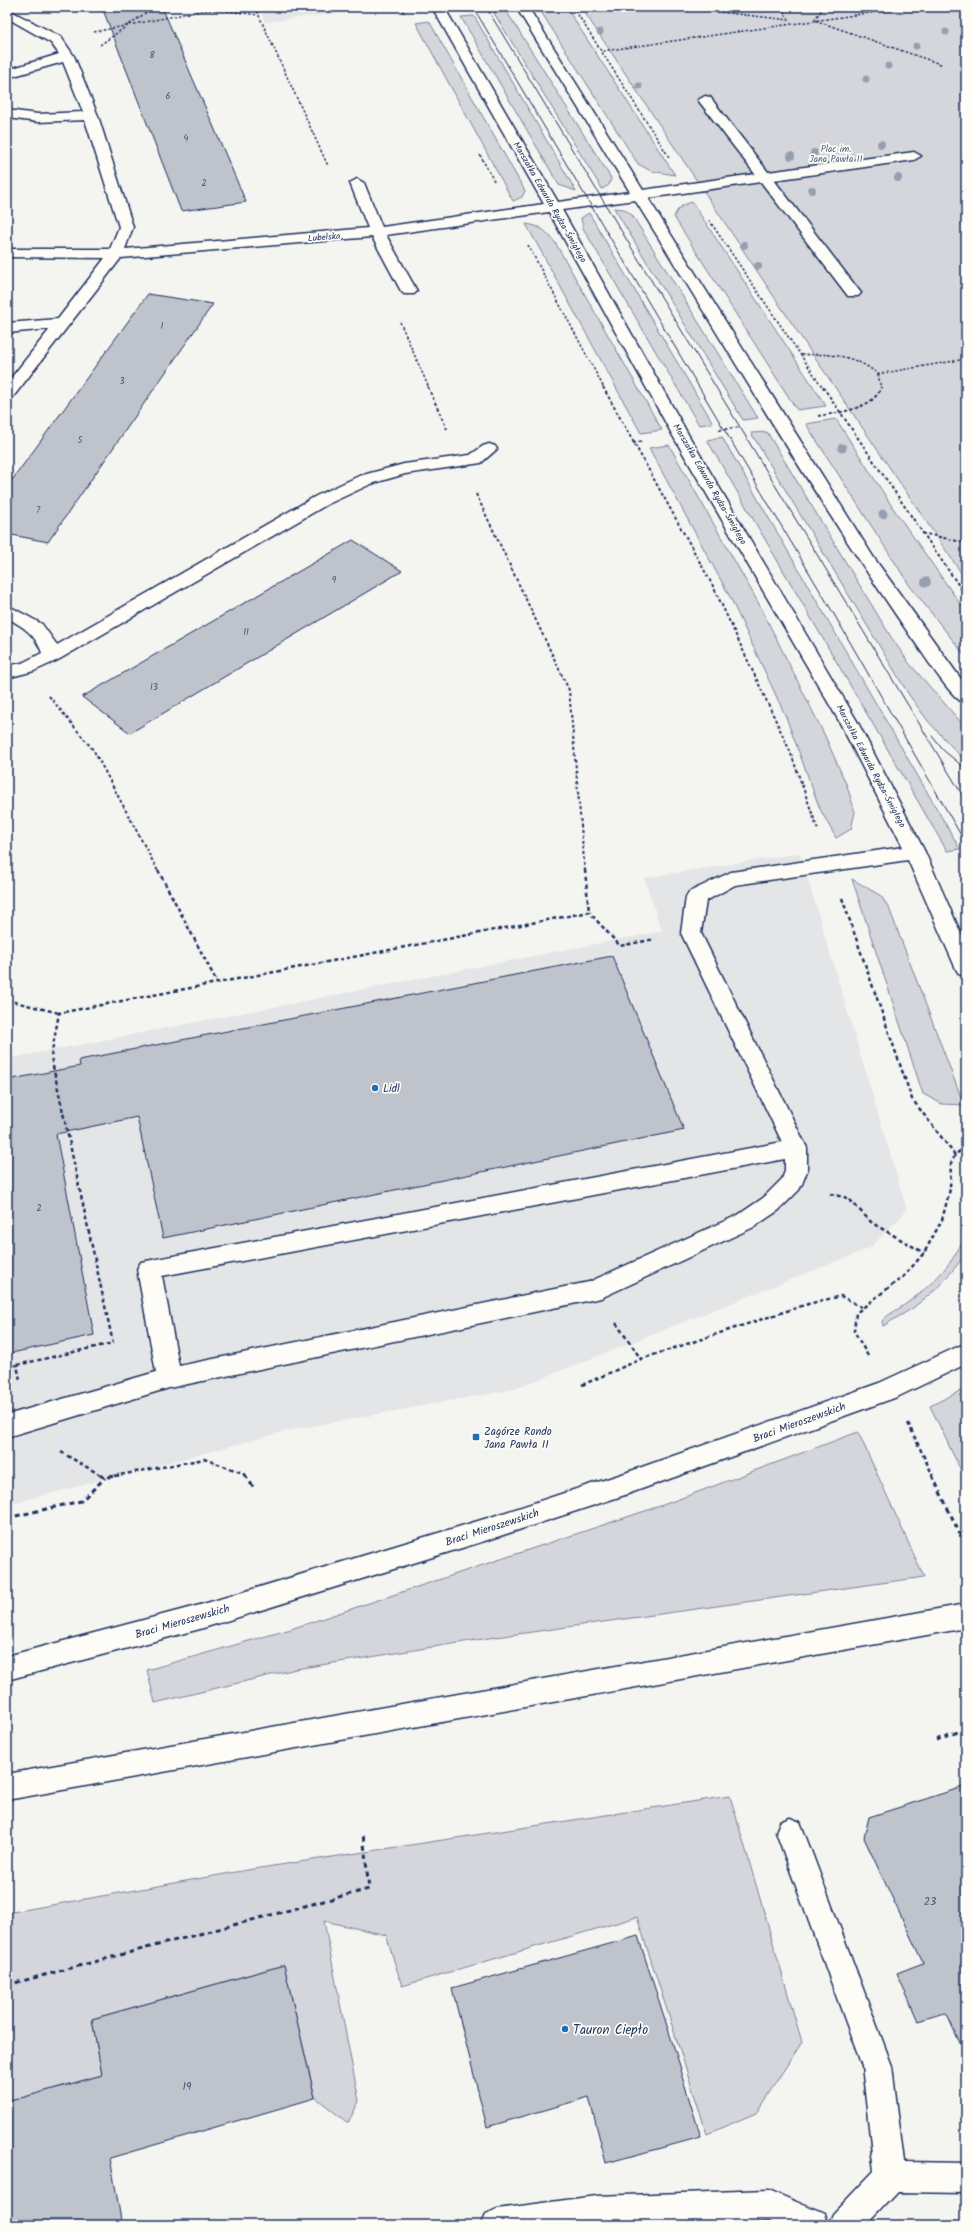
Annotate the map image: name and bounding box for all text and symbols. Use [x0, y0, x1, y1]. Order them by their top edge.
house number: 8 [149, 48, 155, 63]
house number: 6 [165, 89, 171, 104]
house number: 4 [184, 131, 189, 146]
street label: Marszałka Edwarda Rydza-Śmigłego [509, 139, 590, 265]
park label: Plac im. Jana Pawła II [810, 142, 863, 167]
house number: 2 [201, 176, 207, 191]
street label: Lubelska [307, 229, 341, 246]
house number: 1 [161, 319, 164, 334]
house number: 3 [119, 374, 125, 389]
street label: Marszałka Edwarda Rydza-Śmigłego [669, 421, 750, 547]
house number: 5 [78, 433, 84, 448]
house number: 7 [36, 503, 41, 518]
house number: 9 [332, 573, 337, 588]
house number: 11 [243, 625, 249, 640]
house number: 13 [150, 680, 158, 695]
street label: Marszałka Edwarda Rydza-Śmigłego [832, 702, 909, 830]
place label: Lidl [383, 1080, 400, 1098]
marker: Lidl [370, 1083, 380, 1093]
house number: 2 [36, 1201, 42, 1216]
street label: Braci Mieroszewskich [750, 1398, 848, 1448]
place label: Zagórze Rondo Jana Pawła II [484, 1423, 552, 1454]
marker: Zagórze Rondo Jana Pawła II [471, 1432, 481, 1442]
street label: Braci Mieroszewskich [443, 1504, 542, 1552]
street label: Braci Mieroszewskich [133, 1600, 232, 1644]
house number: 23 [924, 1893, 936, 1911]
place label: Tauron Ciepło [573, 2020, 648, 2041]
marker: Tauron Ciepło [560, 2024, 570, 2034]
house number: 19 [183, 2078, 192, 2096]

